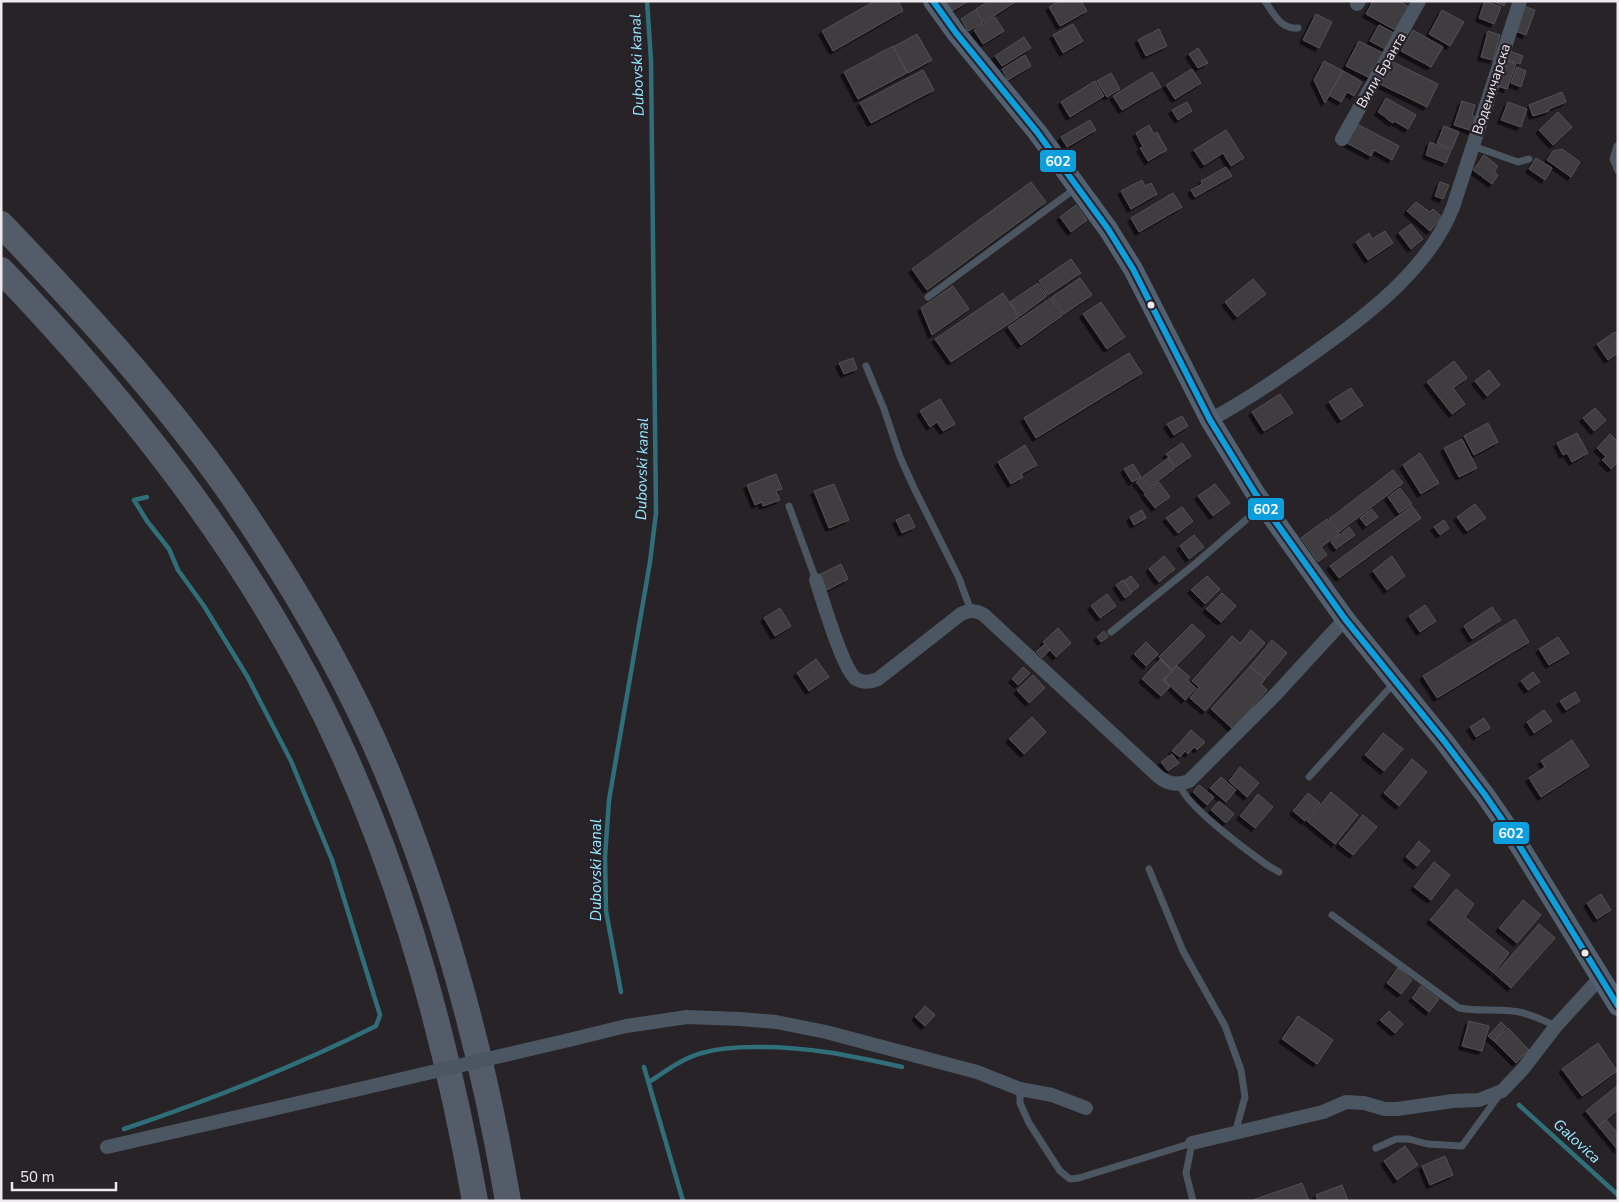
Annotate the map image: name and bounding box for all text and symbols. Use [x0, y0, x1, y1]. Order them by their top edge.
water label: Dubovski kanal [625, 13, 649, 117]
street label: Вили Бранта [1352, 29, 1411, 112]
street label: Воденичарска [1468, 41, 1515, 137]
line badge: 602 [1039, 149, 1077, 173]
text: 602 [1045, 152, 1071, 171]
unlabelled marker [1146, 300, 1156, 310]
water label: Dubovski kanal [631, 418, 653, 520]
line badge: 602 [1247, 497, 1285, 521]
text: 602 [1253, 500, 1279, 519]
water label: Dubovski kanal [586, 819, 606, 921]
line badge: 602 [1492, 821, 1530, 845]
text: 602 [1498, 824, 1524, 843]
unlabelled marker [1580, 948, 1590, 958]
water label: Galovica [1549, 1114, 1605, 1168]
scale bar [12, 1160, 116, 1192]
text: 50 m [20, 1167, 55, 1187]

